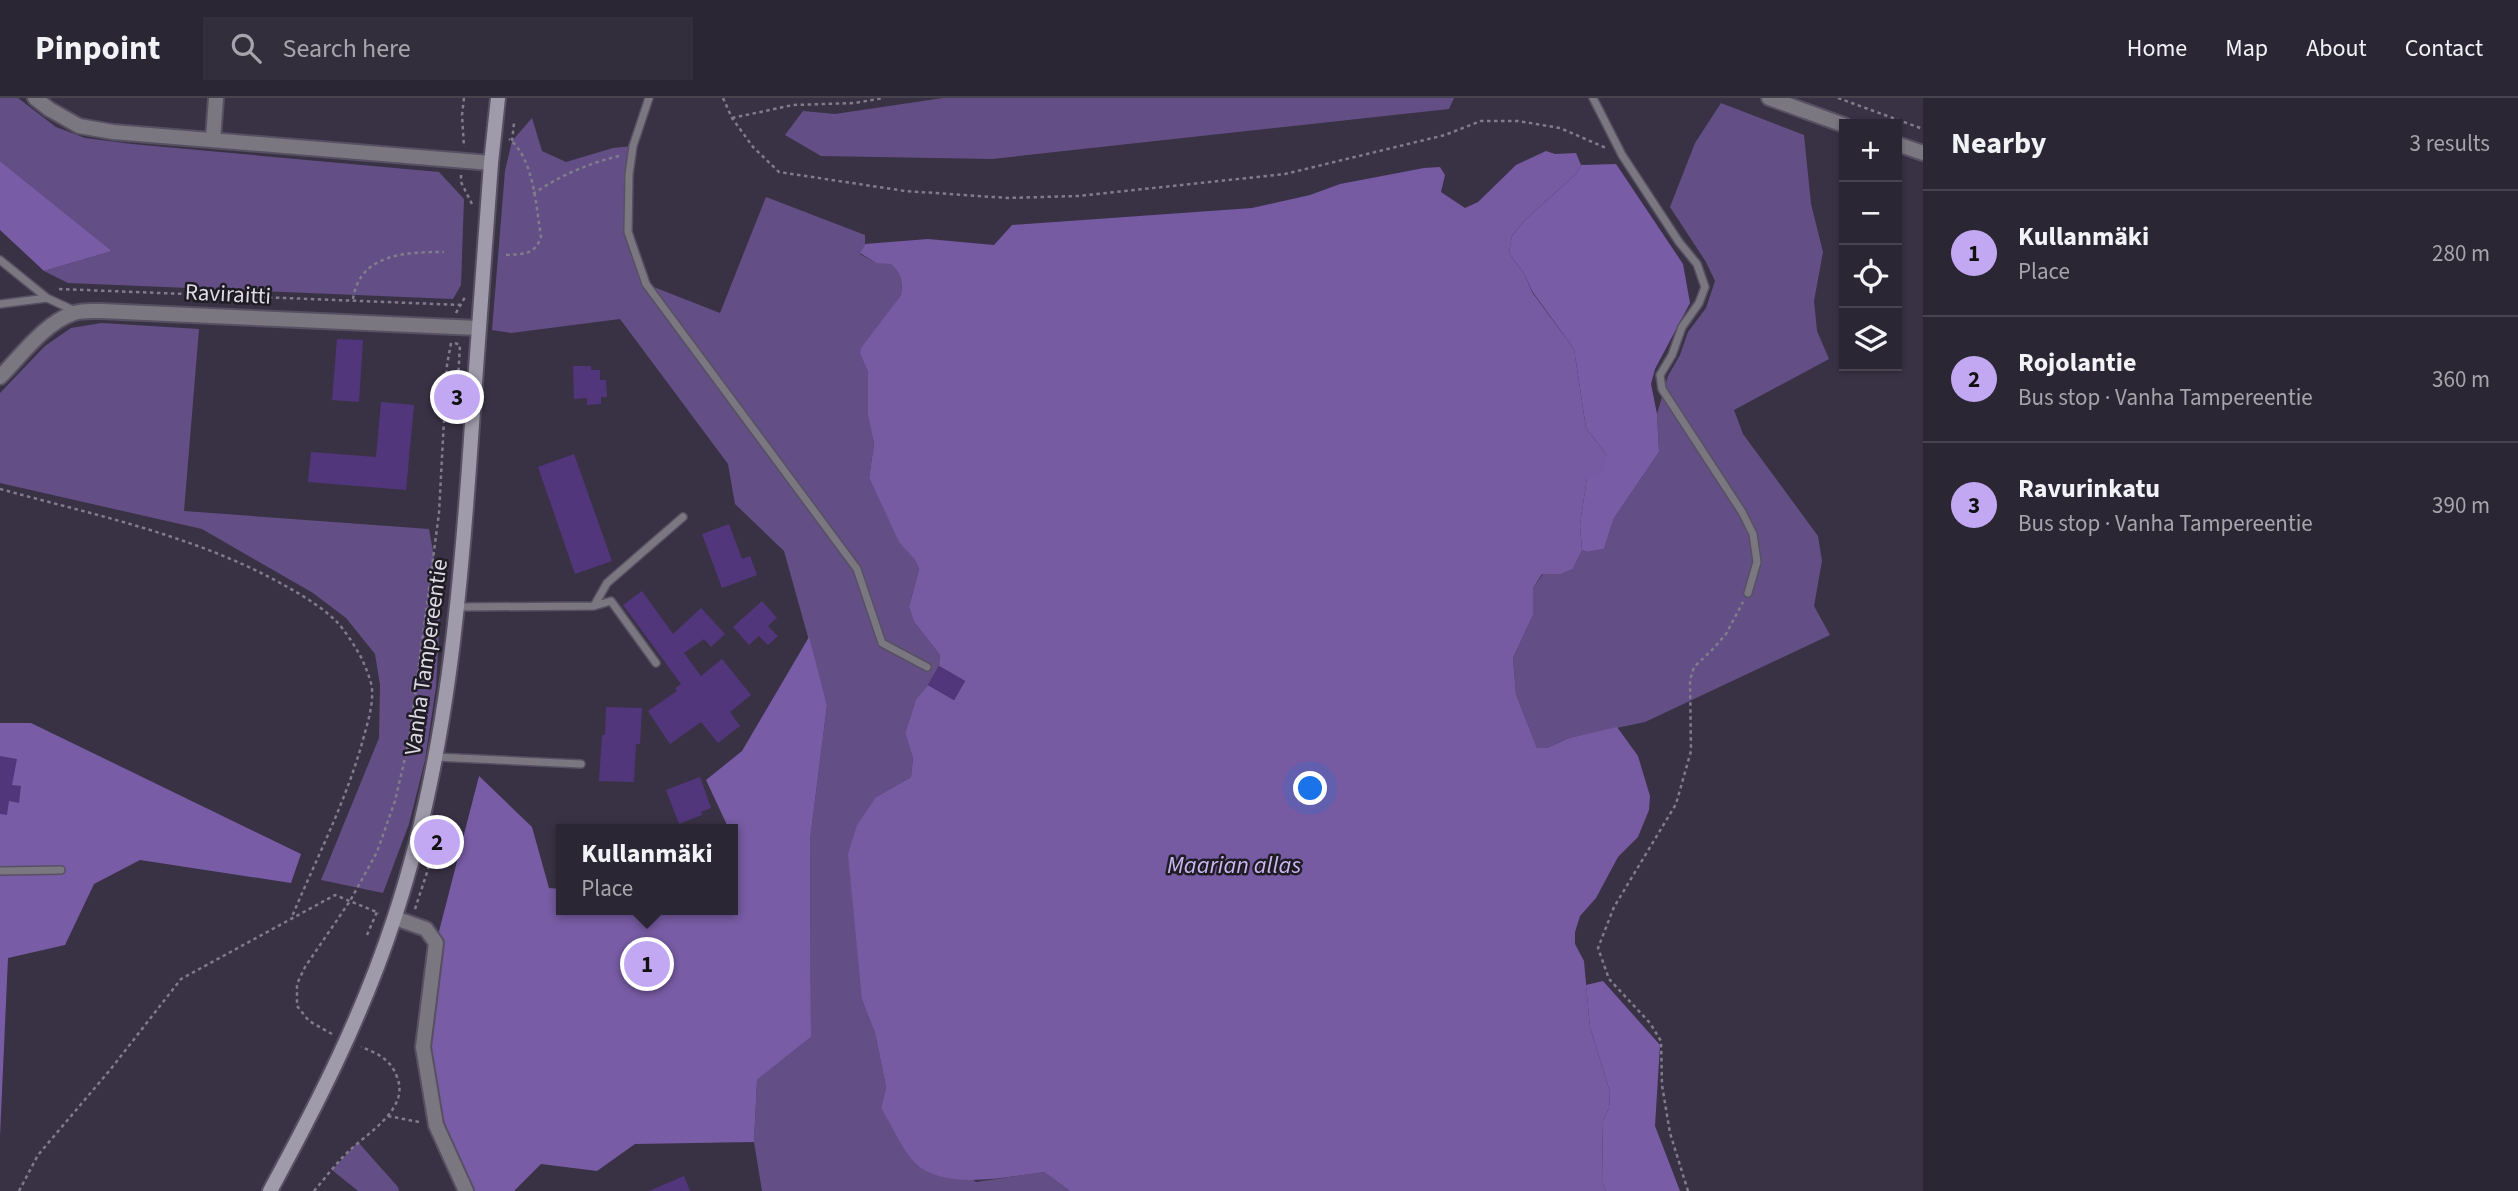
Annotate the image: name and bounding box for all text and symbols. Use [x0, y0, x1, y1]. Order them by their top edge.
search box [203, 17, 693, 80]
text: Pinpoint [35, 25, 161, 72]
icon: search [227, 29, 265, 67]
text: Search here [283, 30, 411, 67]
text: Home [2127, 31, 2187, 66]
text: Map [2225, 31, 2268, 66]
text: About [2306, 31, 2367, 66]
text: Contact [2405, 31, 2483, 66]
map controls [1839, 119, 1902, 371]
button: + [1839, 119, 1902, 182]
text: Nearby [1951, 122, 2046, 165]
text: 3 results [2410, 127, 2490, 160]
button: − [1839, 182, 1902, 245]
text: Kullanmäki [2018, 218, 2149, 255]
text: 1 [1968, 237, 1980, 270]
text: 280 m [2432, 237, 2490, 270]
button: locate [1839, 245, 1902, 308]
text: Place [2018, 255, 2070, 288]
street label: Raviraitti [184, 275, 272, 313]
button: layers [1839, 308, 1902, 371]
text: Rojolantie [2018, 344, 2136, 381]
text: 2 [1968, 363, 1980, 396]
text: 360 m [2432, 363, 2490, 396]
pin: 3 [434, 371, 480, 423]
text: Bus stop · Vanha Tampereentie [2018, 381, 2313, 414]
text: Ravurinkatu [2018, 470, 2160, 507]
text: 3 [1968, 489, 1980, 522]
text: 390 m [2432, 489, 2490, 522]
text: Bus stop · Vanha Tampereentie [2018, 507, 2313, 540]
street label: Vanha Tampereentie [396, 557, 456, 757]
your location [1293, 771, 1327, 805]
pin: 2 [414, 816, 460, 868]
popup [556, 824, 738, 915]
text: Kullanmäki [581, 835, 713, 872]
water label: Maarian allas [1167, 848, 1301, 883]
text: Place [581, 872, 633, 905]
pin: 1 [624, 938, 670, 990]

